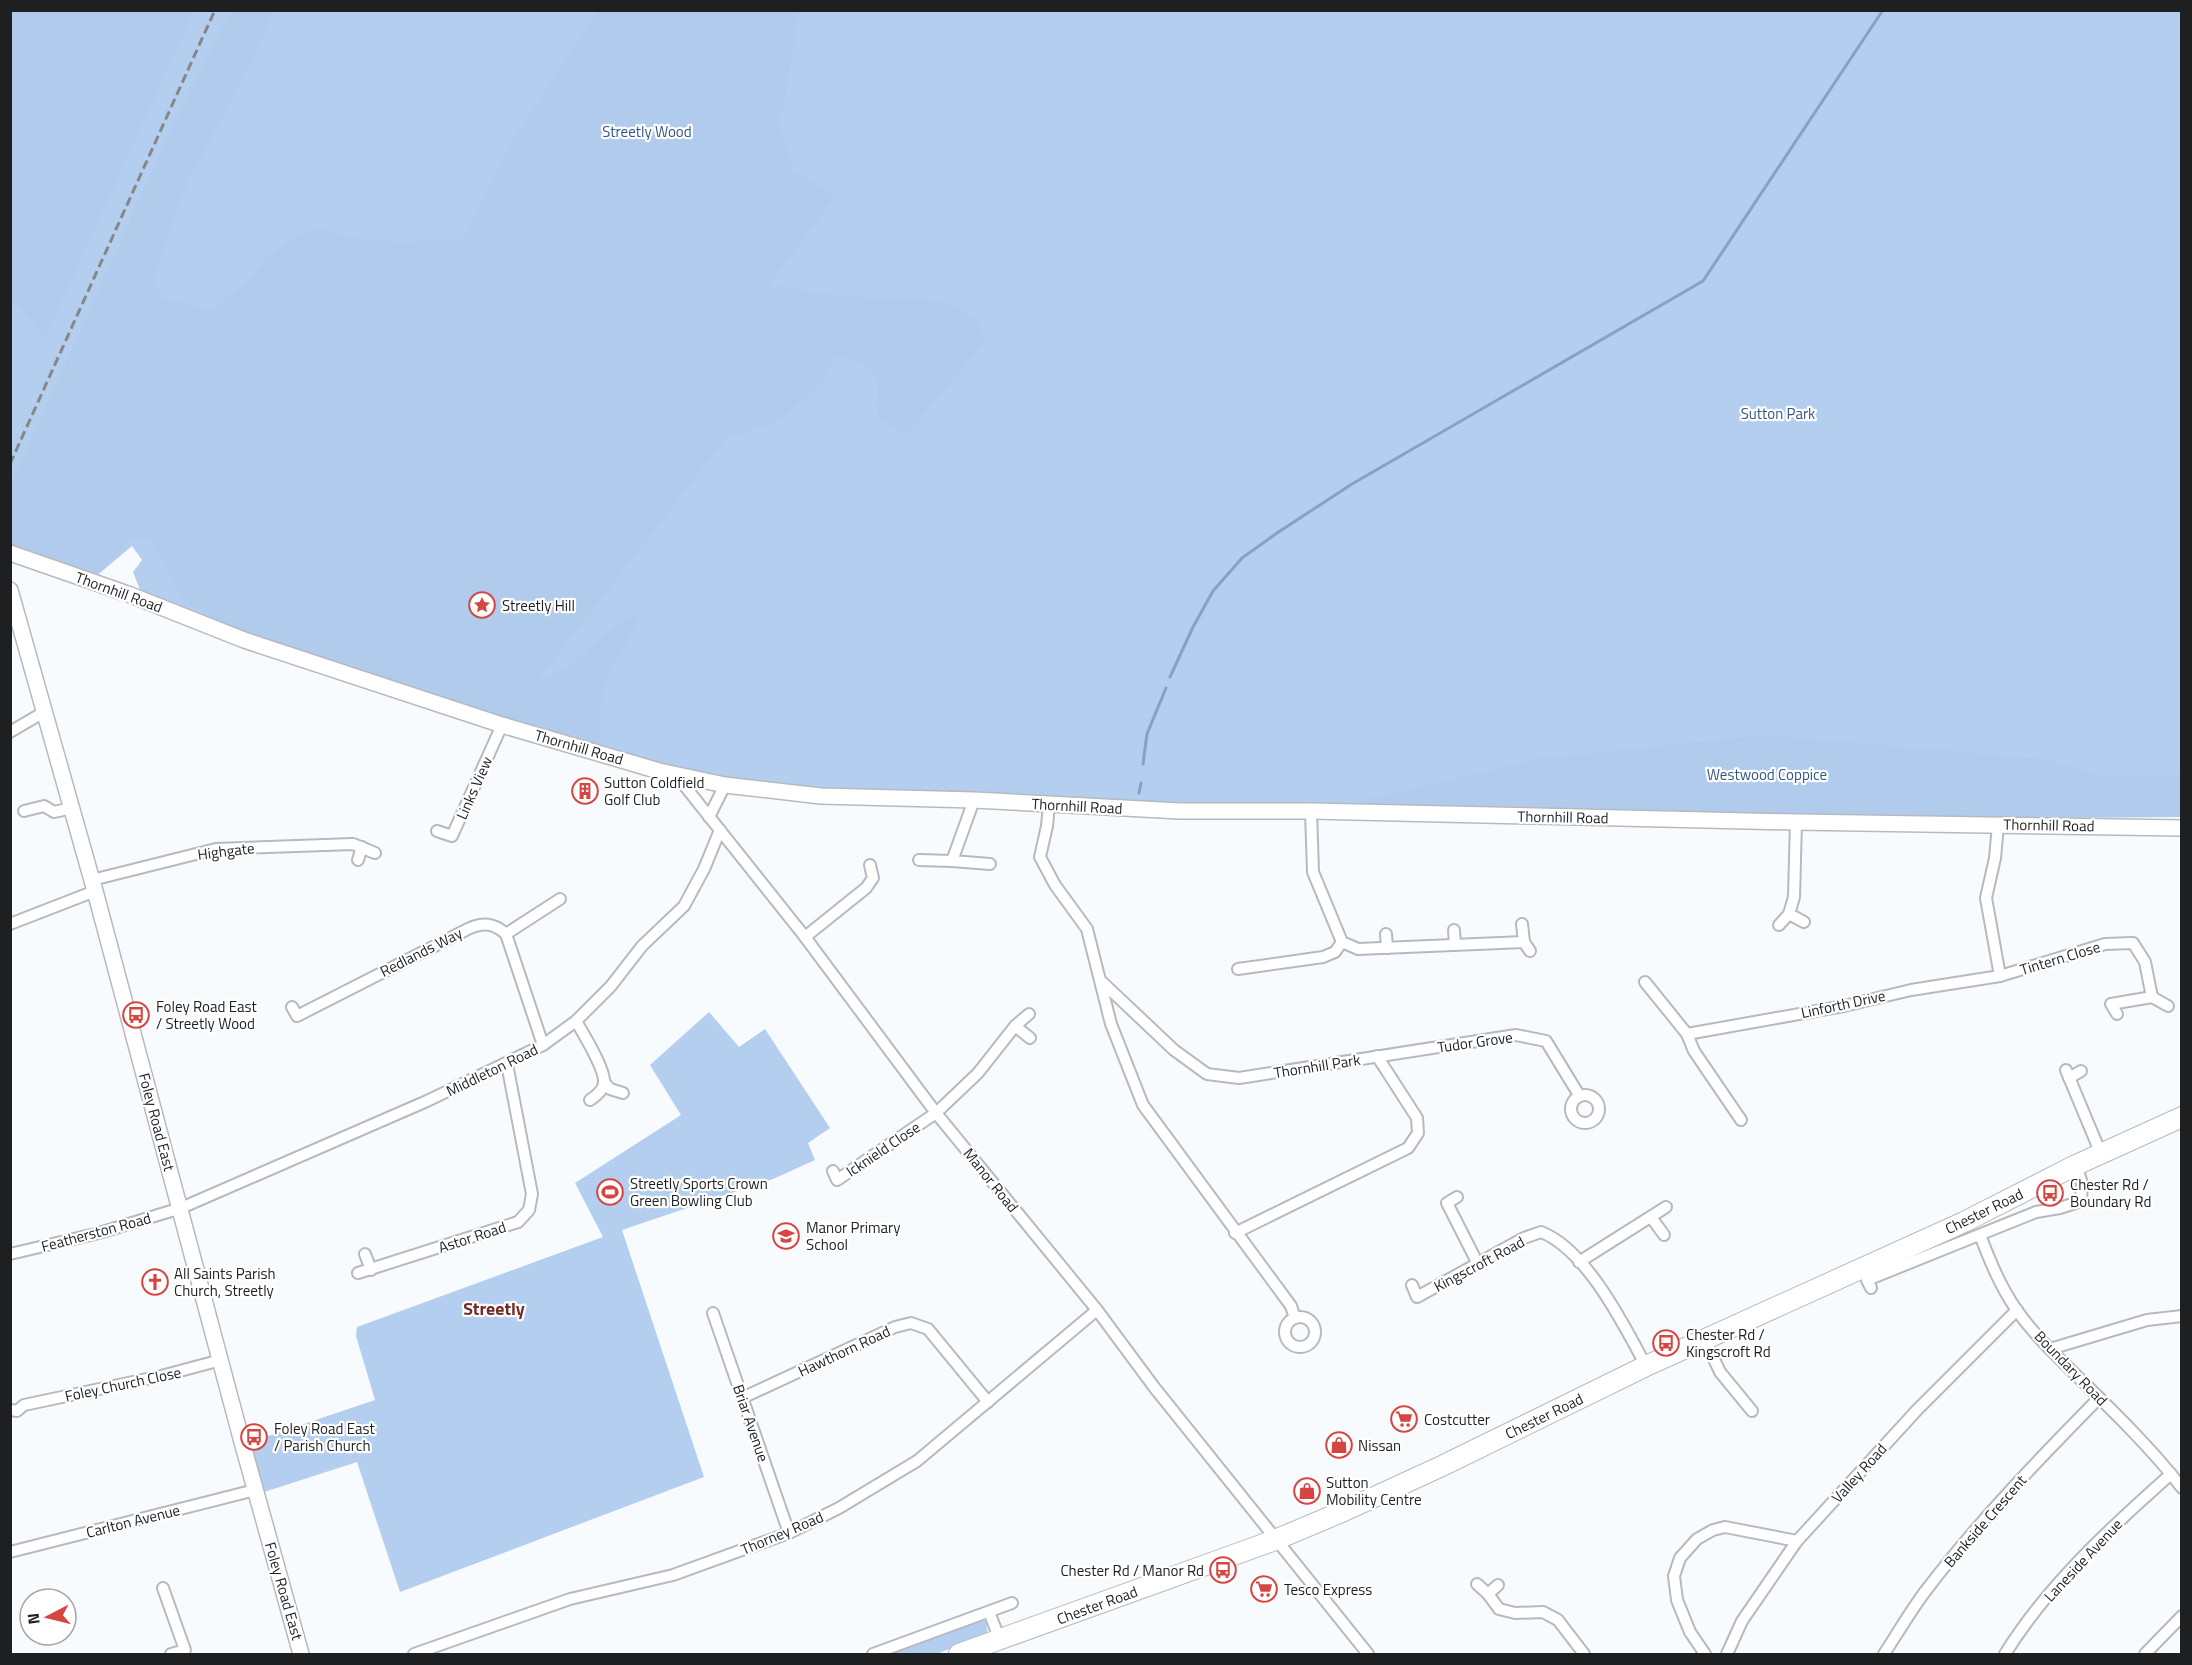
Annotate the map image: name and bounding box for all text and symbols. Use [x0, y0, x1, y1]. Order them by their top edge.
park label: Streetly Wood [602, 120, 692, 143]
park label: Sutton Park [1741, 402, 1815, 425]
street label: Thornhill Road [72, 566, 166, 618]
place icon: Streetly Hill [467, 590, 497, 620]
place label: Streetly Hill [502, 594, 575, 617]
street label: Thornhill Road [532, 723, 626, 771]
street label: Links View [450, 753, 498, 823]
park label: Westwood Coppice [1707, 763, 1827, 786]
place label: Sutton Coldfield Golf Club [604, 771, 704, 811]
building icon: Sutton Coldfield Golf Club [570, 776, 600, 806]
street label: Thornhill Road [1031, 792, 1123, 820]
street label: Thornhill Road [1517, 805, 1609, 829]
street label: Thornhill Road [2003, 813, 2095, 837]
street label: Highgate [196, 836, 256, 866]
street label: Redlands Way [376, 921, 466, 983]
street label: Tintern Close [2017, 935, 2103, 981]
street label: Linforth Drive [1799, 984, 1887, 1024]
place label: Foley Road East / Streetly Wood [156, 995, 258, 1035]
bus stop icon: Foley Road East / Streetly Wood [121, 1000, 151, 1030]
street label: Tudor Grove [1436, 1025, 1514, 1059]
street label: Middleton Road [442, 1038, 542, 1102]
street label: Thornhill Park [1272, 1048, 1362, 1084]
street label: Foley Road East [133, 1070, 181, 1174]
street label: Icknield Close [841, 1116, 925, 1182]
street label: Manor Road [958, 1143, 1024, 1217]
place label: Streetly Sports Crown Green Bowling Club [630, 1172, 768, 1212]
place label: Chester Rd / Boundary Rd [2070, 1173, 2151, 1213]
sports icon: Streetly Sports Crown Green Bowling Club [595, 1177, 625, 1207]
bus stop icon: Chester Rd / Boundary Rd [2035, 1178, 2065, 1208]
street label: Chester Road [1941, 1182, 2027, 1240]
street label: Featherston Road [39, 1206, 153, 1258]
street label: Astor Road [435, 1215, 509, 1259]
place label: Manor Primary School [806, 1216, 900, 1256]
school or university icon: Manor Primary School [771, 1221, 801, 1251]
street label: Kingscroft Road [1429, 1230, 1529, 1298]
place label: All Saints Parish Church, Streetly [174, 1262, 276, 1302]
church icon: All Saints Parish Church, Streetly [140, 1267, 170, 1297]
district label: Streetly [463, 1295, 525, 1322]
street label: Hawthorn Road [794, 1320, 894, 1382]
place label: Chester Rd / Kingscroft Rd [1686, 1323, 1771, 1363]
street label: Boundary Road [2029, 1325, 2113, 1411]
bus stop icon: Chester Rd / Kingscroft Rd [1651, 1328, 1681, 1358]
street label: Foley Church Close [63, 1360, 183, 1408]
street label: Briar Avenue [727, 1381, 775, 1465]
street label: Chester Road [1501, 1387, 1587, 1445]
supermarket icon: Costcutter [1389, 1404, 1419, 1434]
place label: Costcutter [1424, 1408, 1490, 1431]
place label: Foley Road East / Parish Church [274, 1417, 376, 1457]
bus stop icon: Foley Road East / Parish Church [239, 1422, 269, 1452]
shop icon: Nissan [1324, 1430, 1354, 1460]
place label: Nissan [1358, 1434, 1401, 1457]
street label: Valley Road [1826, 1438, 1892, 1508]
street label: Bankside Crescent [1938, 1469, 2032, 1572]
place label: Sutton Mobility Centre [1326, 1471, 1422, 1511]
shop icon: Sutton Mobility Centre [1292, 1476, 1322, 1506]
street label: Carlton Avenue [84, 1498, 182, 1544]
street label: Thorney Road [737, 1505, 827, 1561]
street label: Laneside Avenue [2038, 1513, 2128, 1607]
street label: Foley Road East [259, 1539, 309, 1643]
bus stop icon: Chester Rd / Manor Rd [1208, 1555, 1238, 1585]
place label: Chester Rd / Manor Rd [1060, 1559, 1204, 1582]
supermarket icon: Tesco Express [1249, 1574, 1279, 1604]
place label: Tesco Express [1284, 1578, 1372, 1601]
street label: Chester Road [1053, 1580, 1141, 1630]
north arrow [18, 1587, 78, 1647]
text: N [21, 1612, 46, 1626]

